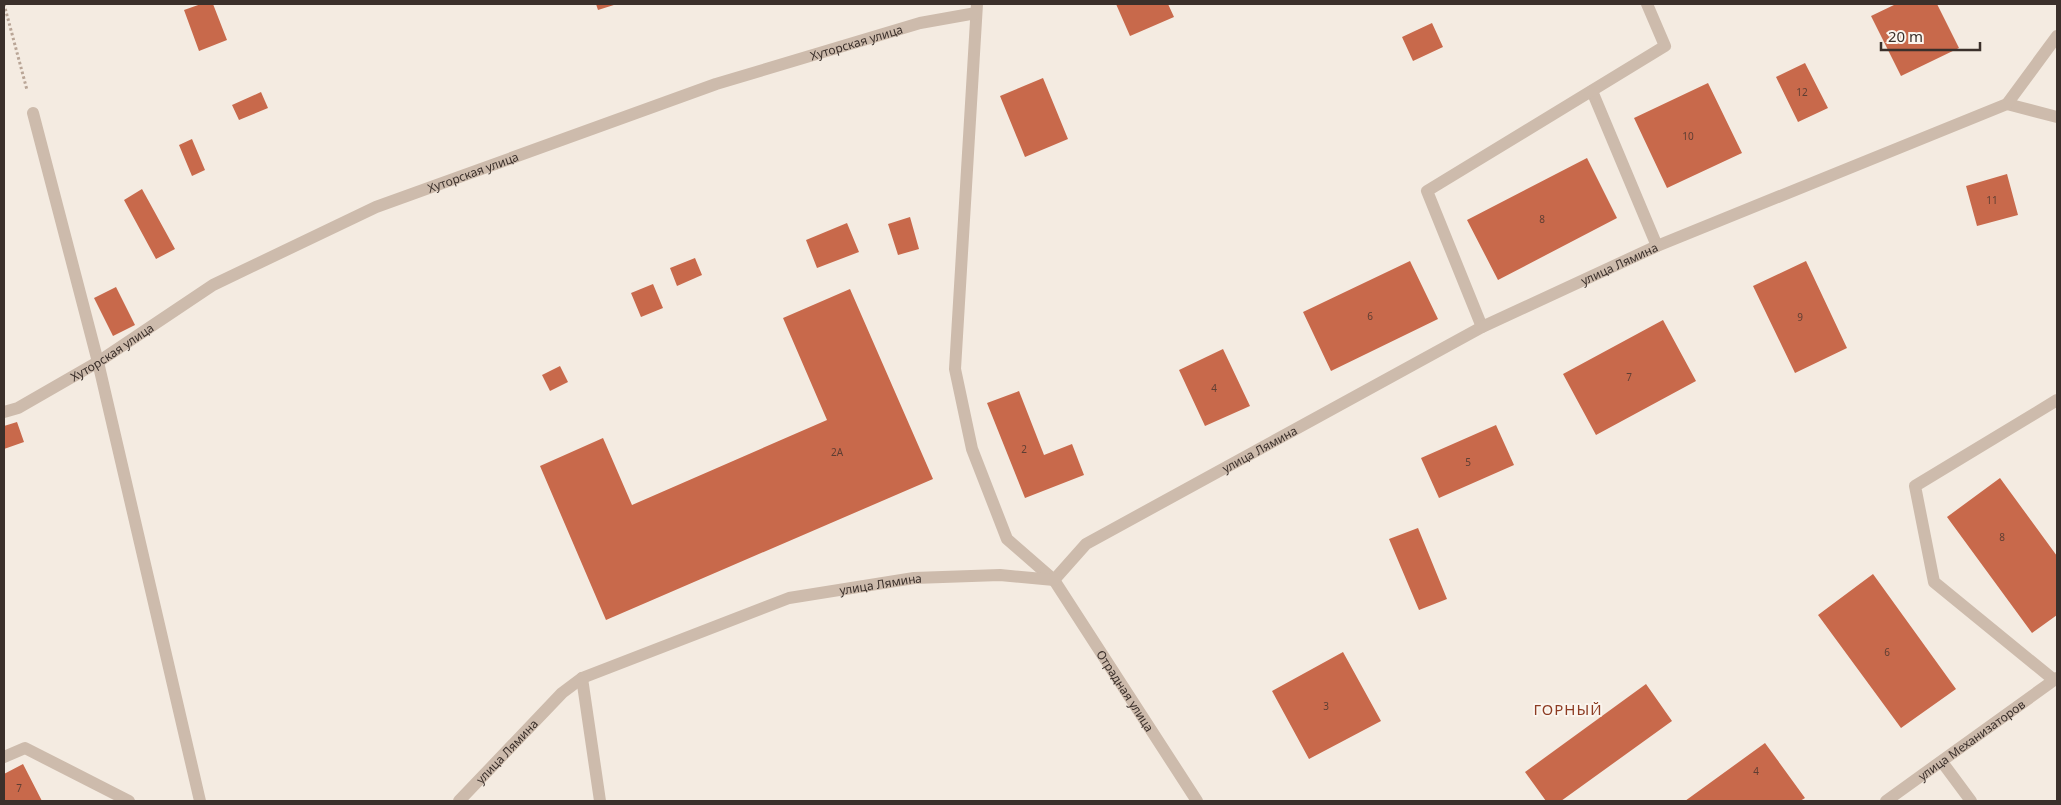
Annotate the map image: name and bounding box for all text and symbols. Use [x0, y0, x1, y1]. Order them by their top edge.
street label: Хуторская улица [808, 20, 905, 64]
scale bar [1881, 20, 1980, 52]
text: 20 m [1888, 26, 1923, 46]
house number: 12 [1796, 85, 1808, 99]
house number: 10 [1682, 129, 1694, 143]
street label: Хуторская улица [425, 148, 521, 196]
house number: 11 [1986, 193, 1998, 207]
house number: 8 [1539, 212, 1545, 226]
street label: улица Лямина [1578, 238, 1661, 289]
house number: 6 [1367, 309, 1373, 323]
house number: 9 [1797, 310, 1803, 324]
street label: Хуторская улица [67, 319, 157, 385]
house number: 7 [1626, 370, 1632, 384]
house number: 4 [1211, 381, 1217, 395]
street label: улица Лямина [1219, 421, 1300, 476]
house number: 2 [1021, 442, 1027, 456]
house number: 2А [831, 445, 844, 459]
house number: 5 [1465, 455, 1471, 469]
house number: 8 [1999, 530, 2005, 544]
street label: улица Лямина [838, 569, 922, 598]
house number: 6 [1884, 645, 1890, 659]
street label: Отрадная улица [1093, 646, 1158, 735]
street label: улица Механизаторов [1914, 695, 2028, 784]
house number: 3 [1323, 699, 1329, 713]
district label: ГОРНЫЙ [1533, 699, 1603, 719]
street label: улица Лямина [472, 715, 541, 787]
house number: 4 [1753, 764, 1759, 778]
house number: 7 [16, 781, 22, 795]

